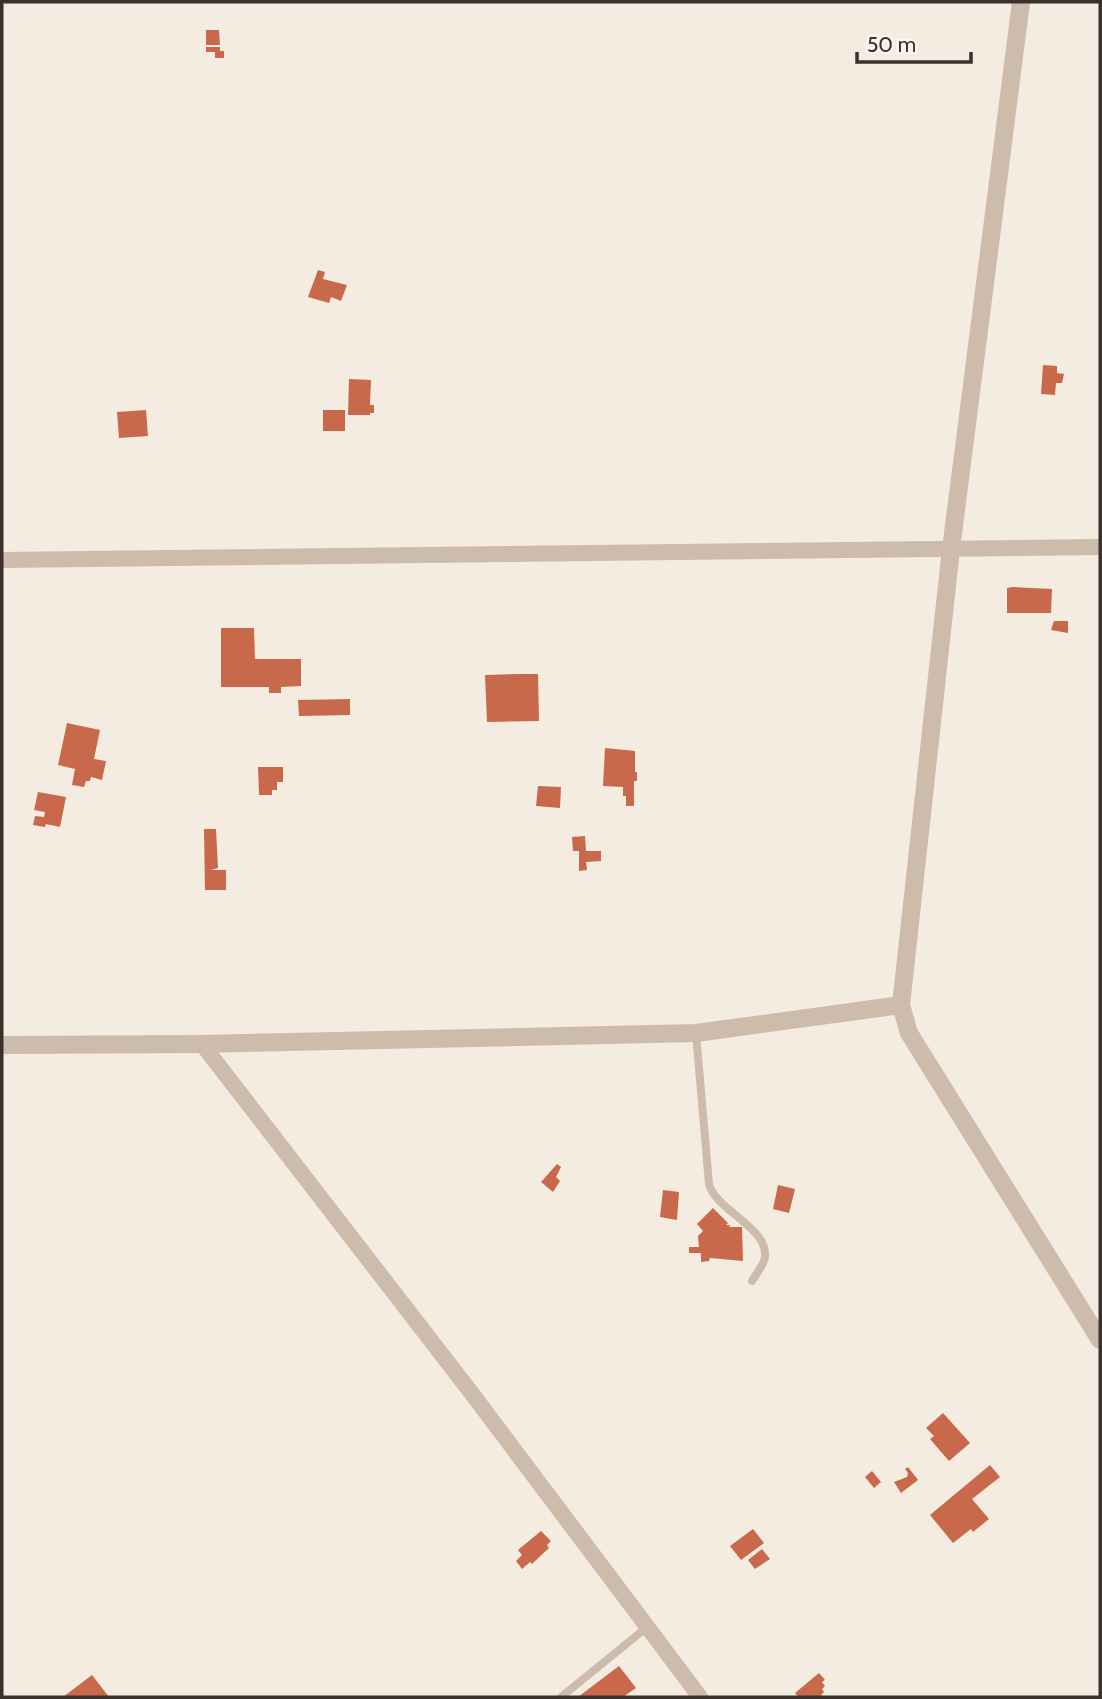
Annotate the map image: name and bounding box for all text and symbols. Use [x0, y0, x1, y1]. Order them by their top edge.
scale bar [857, 21, 971, 65]
text: 50 m [867, 32, 916, 57]

